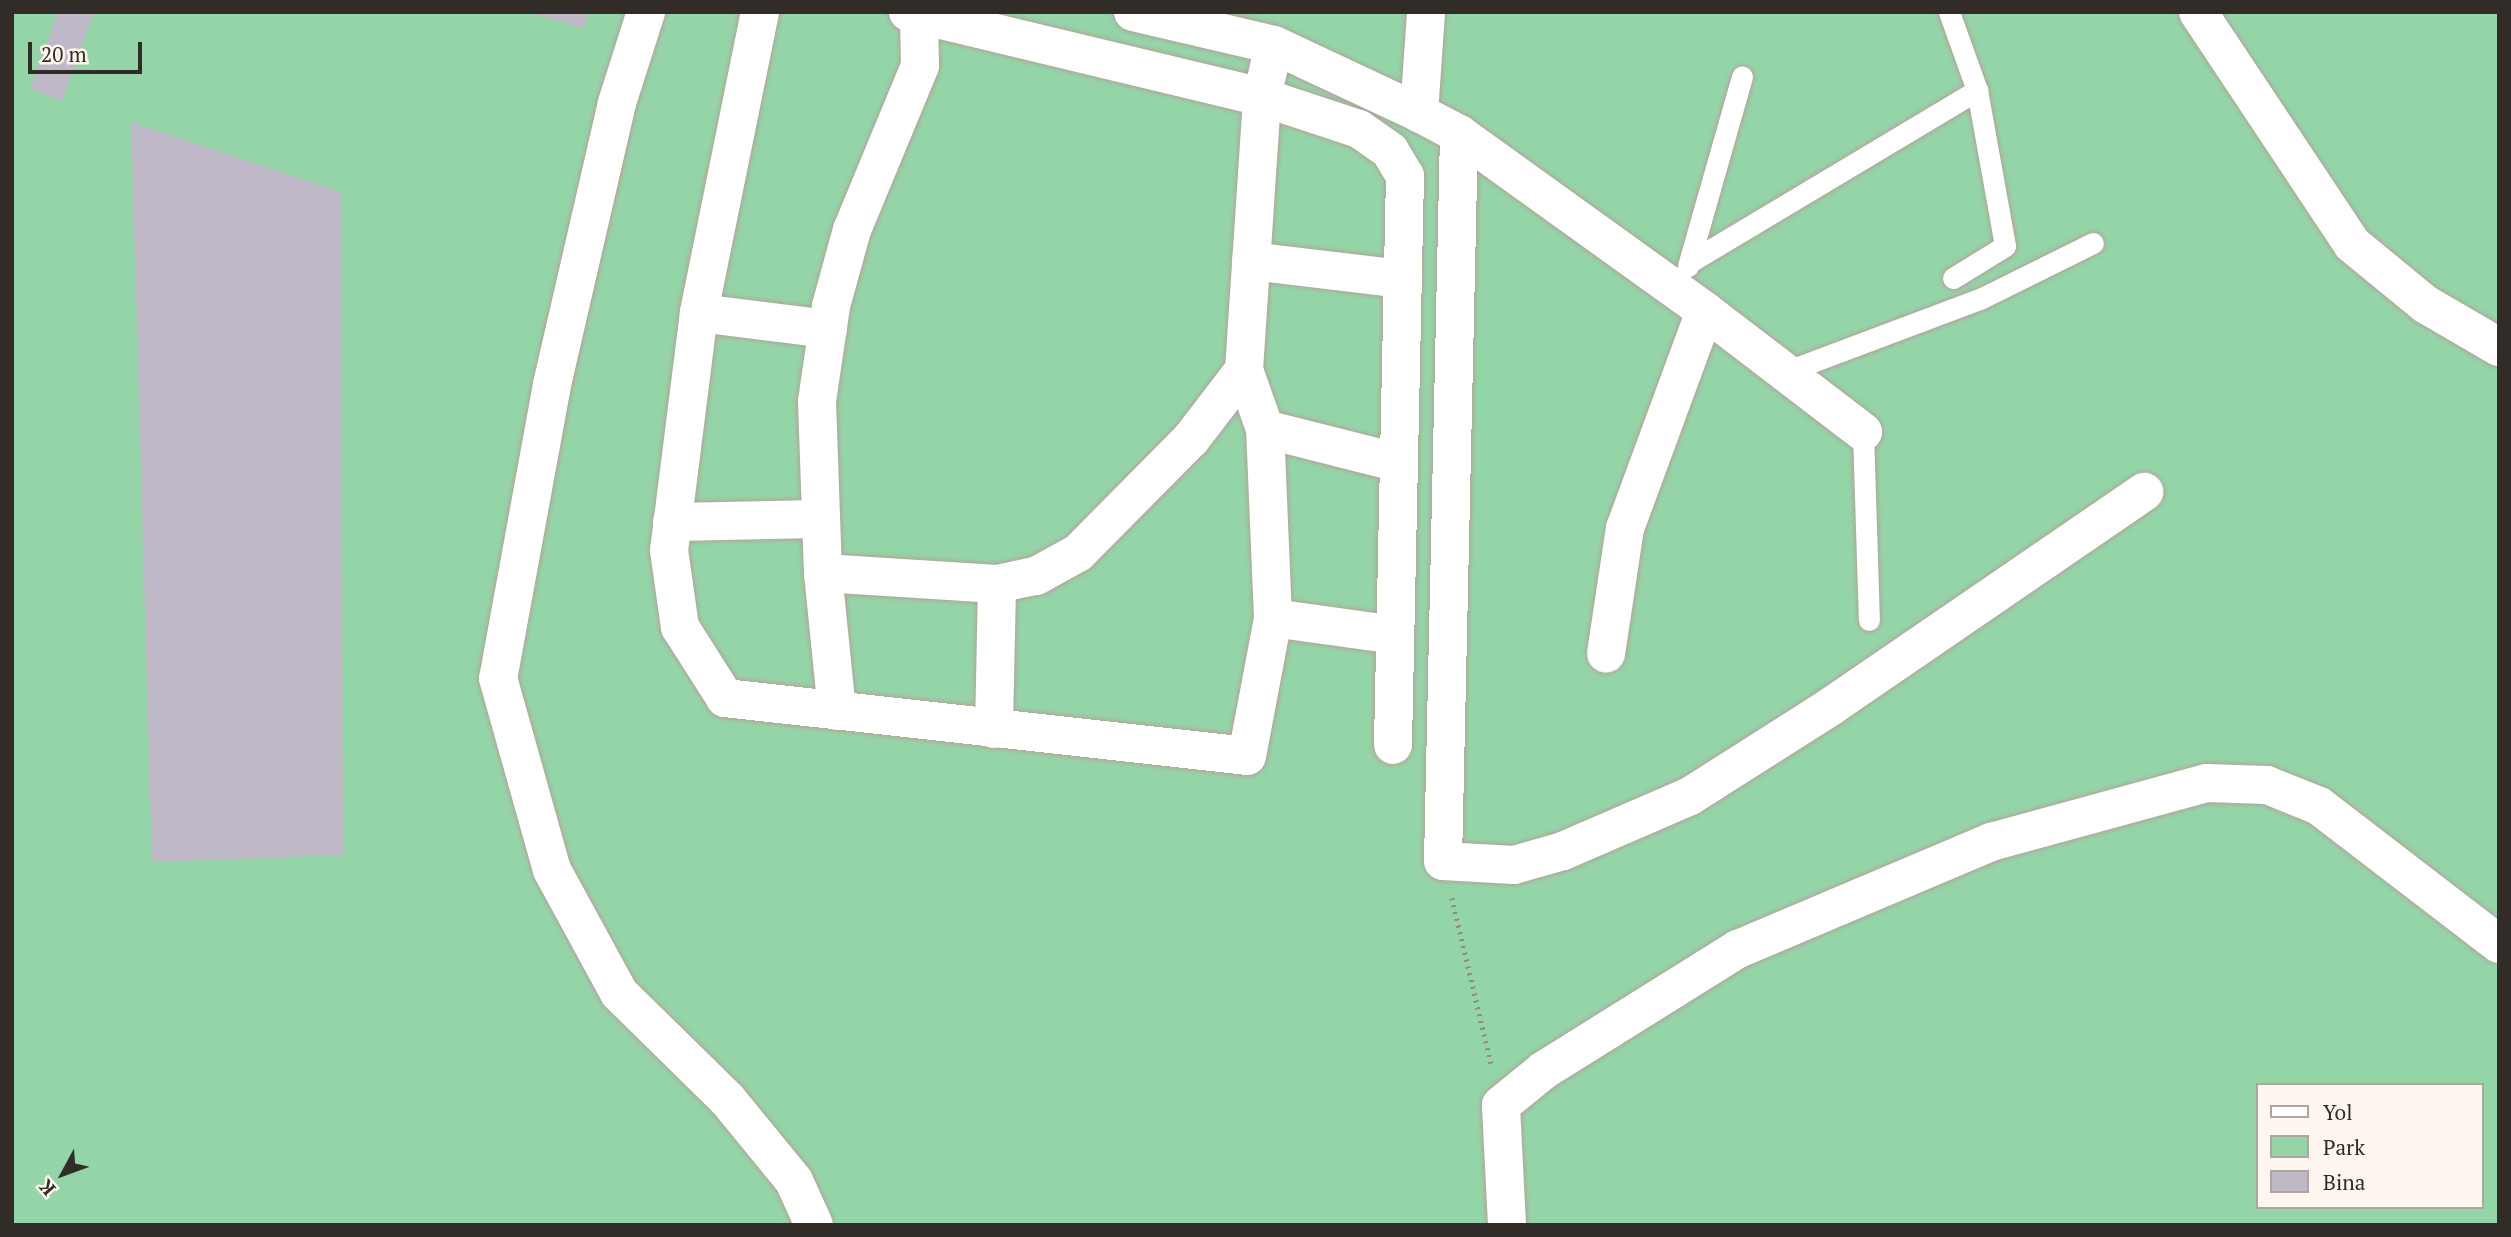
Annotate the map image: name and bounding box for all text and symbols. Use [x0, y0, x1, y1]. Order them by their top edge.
scale bar [32, 28, 145, 72]
text: 20 m [41, 40, 87, 68]
legend [2256, 1083, 2483, 1209]
text: Yol [2323, 1098, 2353, 1126]
text: Park [2323, 1133, 2365, 1161]
north arrow [28, 1139, 98, 1209]
text: Bina [2323, 1168, 2365, 1196]
text: K [33, 1175, 61, 1201]

